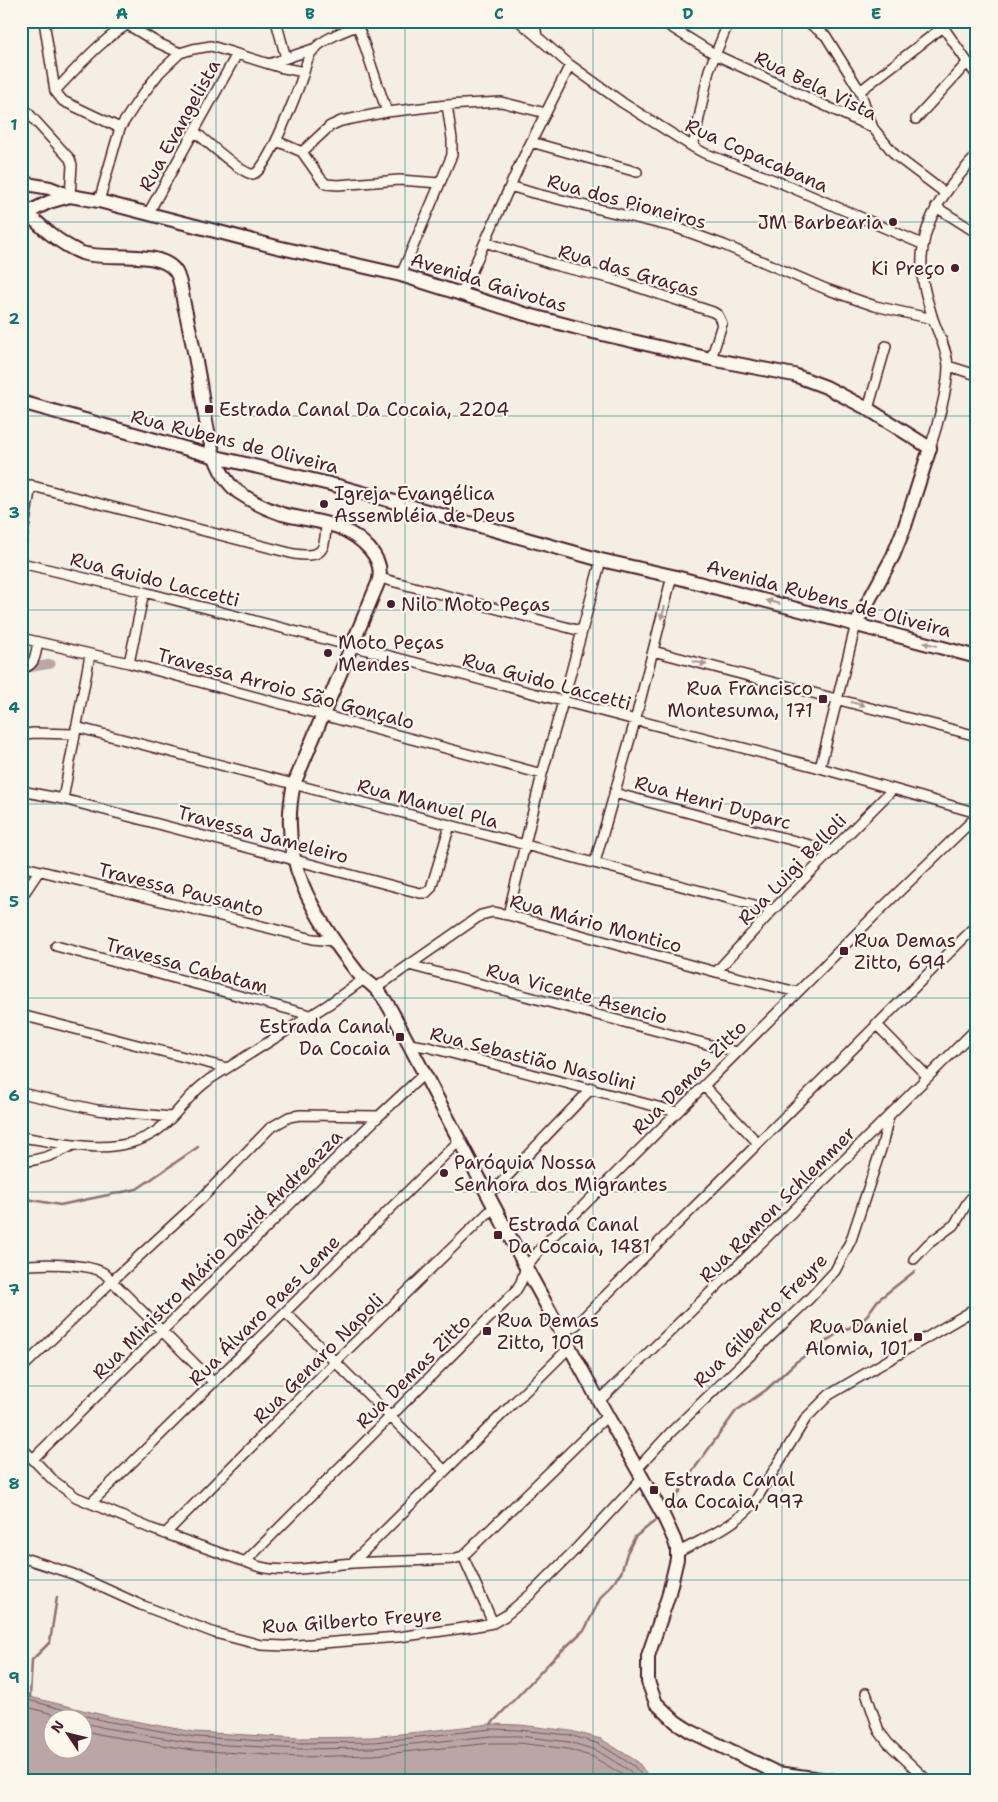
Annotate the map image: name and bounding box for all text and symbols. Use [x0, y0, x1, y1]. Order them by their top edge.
text: A [116, 3, 128, 24]
text: B [305, 3, 315, 24]
text: C [494, 3, 504, 24]
text: D [682, 3, 694, 24]
text: E [871, 3, 881, 24]
street label: Rua Bela Vista [750, 45, 882, 126]
street label: Rua Evangelista [133, 55, 226, 196]
street label: Rua Copacabana [681, 113, 832, 198]
text: 1 [10, 114, 18, 135]
street label: Rua dos Pioneiros [544, 168, 709, 235]
place label: JM Barbearia [757, 210, 883, 235]
marker: JM Barbearia [887, 216, 899, 228]
street label: Rua das Graças [555, 238, 702, 303]
street label: Avenida Gaivotas [407, 247, 570, 318]
place label: Ki Preço [871, 256, 945, 281]
marker: Ki Preço [949, 262, 961, 274]
text: 2 [8, 308, 20, 329]
place label: Estrada Canal Da Cocaia, 2204 [219, 397, 509, 422]
marker: Estrada Canal Da Cocaia, 2204 [203, 403, 215, 415]
street label: Rua Rubens de Oliveira [128, 404, 342, 479]
place label: Igreja Evangélica Assembléia de Deus [334, 481, 515, 528]
marker: Igreja Evangélica Assembléia de Deus [318, 498, 330, 510]
text: 3 [8, 502, 20, 523]
street label: Rua Guido Laccetti [67, 546, 242, 613]
street label: Avenida Rubens de Oliveira [704, 554, 954, 643]
place label: Nilo Moto Peças [401, 592, 551, 617]
marker: Nilo Moto Peças [385, 598, 397, 610]
one-way arrow [765, 598, 780, 606]
one-way arrow [659, 606, 667, 621]
place label: Moto Peças Mendes [338, 630, 444, 677]
one-way arrow [922, 640, 937, 648]
street label: Travessa Arroio São Gonçalo [154, 642, 417, 735]
marker: Moto Peças Mendes [322, 647, 334, 659]
street label: Rua Guido Laccetti [460, 647, 634, 716]
one-way arrow [693, 659, 708, 667]
place label: Rua Francisco Montesuma, 171 [667, 676, 813, 723]
marker: Rua Francisco Montesuma, 171 [817, 693, 829, 705]
text: 4 [8, 697, 20, 718]
one-way arrow [850, 701, 865, 709]
street label: Rua Henri Duparc [632, 770, 794, 835]
street label: Rua Manuel Pla [354, 773, 502, 834]
street label: Travessa Jameleiro [175, 800, 351, 869]
street label: Rua Luigi Belloli [733, 808, 852, 931]
street label: Travessa Pausanto [96, 857, 266, 922]
street label: Rua Mário Montico [507, 888, 685, 959]
text: 5 [9, 891, 19, 912]
place label: Rua Demas Zitto, 694 [854, 928, 956, 975]
street label: Travessa Cabatam [103, 932, 271, 999]
marker: Rua Demas Zitto, 694 [838, 945, 850, 957]
street label: Rua Vicente Asencio [484, 957, 670, 1030]
place label: Estrada Canal Da Cocaia [259, 1014, 390, 1061]
street label: Rua Demas Zitto [627, 1015, 752, 1140]
street label: Rua Sebastião Nasolini [427, 1021, 638, 1096]
marker: Estrada Canal Da Cocaia [394, 1031, 406, 1043]
text: 6 [8, 1085, 20, 1106]
street label: Rua Ramon Schlemmer [694, 1121, 861, 1288]
street label: Rua Ministro Mário David Andreazza [87, 1124, 348, 1385]
place label: Paróquia Nossa Senhora dos Migrantes [454, 1150, 668, 1197]
marker: Paróquia Nossa Senhora dos Migrantes [438, 1167, 450, 1179]
place label: Estrada Canal Da Cocaia, 1481 [508, 1212, 651, 1259]
street label: Rua Álvaro Paes Leme [183, 1229, 345, 1391]
marker: Estrada Canal Da Cocaia, 1481 [492, 1229, 504, 1241]
street label: Rua Gilberto Freyre [688, 1248, 833, 1393]
text: 7 [8, 1279, 20, 1300]
street label: Rua Genaro Napoli [248, 1288, 389, 1429]
place label: Rua Demas Zitto, 109 [497, 1308, 599, 1355]
street label: Rua Demas Zitto [351, 1309, 476, 1434]
place label: Rua Daniel Alomia, 101 [805, 1314, 908, 1361]
marker: Rua Demas Zitto, 109 [481, 1325, 493, 1337]
marker: Rua Daniel Alomia, 101 [912, 1331, 924, 1343]
place label: Estrada Canal da Cocaia, 997 [664, 1467, 804, 1514]
text: 8 [8, 1473, 20, 1494]
marker: Estrada Canal da Cocaia, 997 [648, 1484, 660, 1496]
street label: Rua Gilberto Freyre [261, 1602, 443, 1639]
text: 9 [8, 1667, 20, 1688]
north arrow [42, 1710, 92, 1760]
text: N [47, 1717, 68, 1736]

